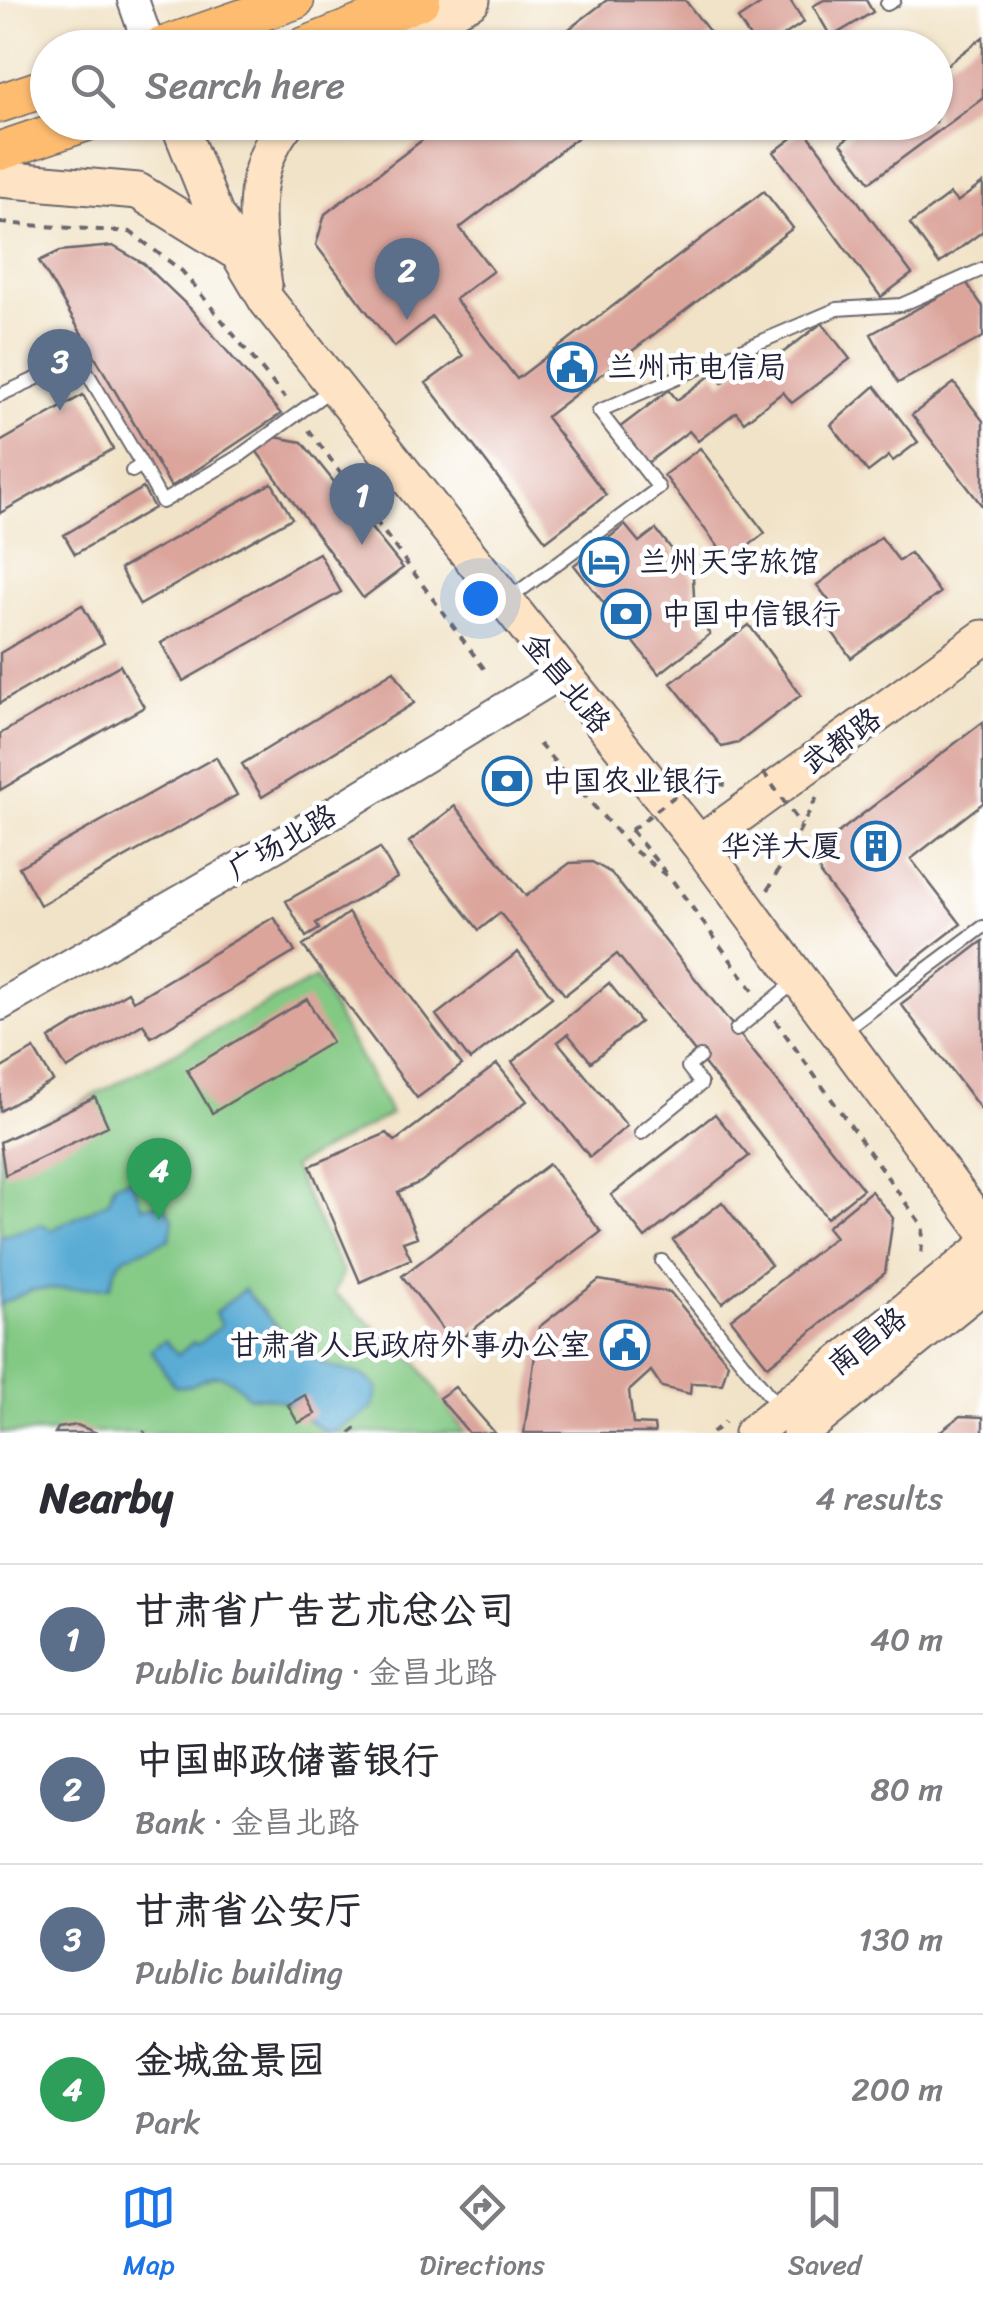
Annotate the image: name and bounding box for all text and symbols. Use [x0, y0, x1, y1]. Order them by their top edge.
search box [30, 30, 953, 140]
text: Search here [145, 52, 345, 119]
icon: search [65, 58, 120, 113]
pin: 2 [374, 238, 440, 320]
pin: 3 [28, 328, 92, 411]
place label: 兰州市电信局 [607, 340, 787, 394]
public building icon: 兰州市电信局 [546, 341, 598, 393]
pin: 1 [330, 462, 394, 545]
place label: 兰州天字旅馆 [639, 535, 819, 589]
hotel icon: 兰州天字旅馆 [578, 536, 630, 588]
your location [455, 573, 506, 624]
place label: 中国中信银行 [661, 587, 841, 641]
bank icon: 中国中信银行 [600, 588, 652, 640]
street label: 金昌北路 [508, 619, 626, 747]
street label: 武都路 [789, 693, 893, 789]
place label: 中国农业银行 [542, 754, 722, 808]
bank icon: 中国农业银行 [481, 755, 533, 807]
street label: 广场北路 [217, 789, 347, 895]
place label: 华洋大厦 [721, 819, 841, 873]
building icon: 华洋大厦 [850, 820, 902, 872]
pin: 4 [126, 1138, 192, 1220]
street label: 南昌路 [815, 1292, 919, 1390]
place label: 甘肃省人民政府外事办公室 [230, 1318, 590, 1372]
public building icon: 甘肃省人民政府外事办公室 [599, 1319, 651, 1371]
text: Nearby [40, 1461, 173, 1535]
text: 4 results [815, 1470, 943, 1527]
text: 甘肃省广告艺术总公司 [135, 1577, 515, 1644]
text: 1 [66, 1611, 79, 1668]
text: 40 m [870, 1611, 943, 1668]
text: Public building · 金昌北路 [135, 1644, 496, 1701]
text: 中国邮政储蓄银行 [135, 1727, 439, 1794]
text: 2 [63, 1761, 82, 1818]
text: 80 m [871, 1761, 943, 1818]
text: Bank · 金昌北路 [135, 1794, 359, 1851]
text: 甘肃省公安厅 [135, 1877, 363, 1944]
text: 3 [64, 1911, 81, 1968]
text: 130 m [859, 1911, 943, 1968]
text: Public building [135, 1944, 343, 2001]
text: 金城盆景园 [135, 2027, 325, 2094]
text: 4 [62, 2061, 83, 2118]
text: 200 m [851, 2061, 943, 2118]
text: Park [135, 2094, 201, 2151]
tab: Map [121, 2180, 176, 2289]
tab: Directions [419, 2180, 545, 2289]
tab: Saved [788, 2180, 862, 2289]

